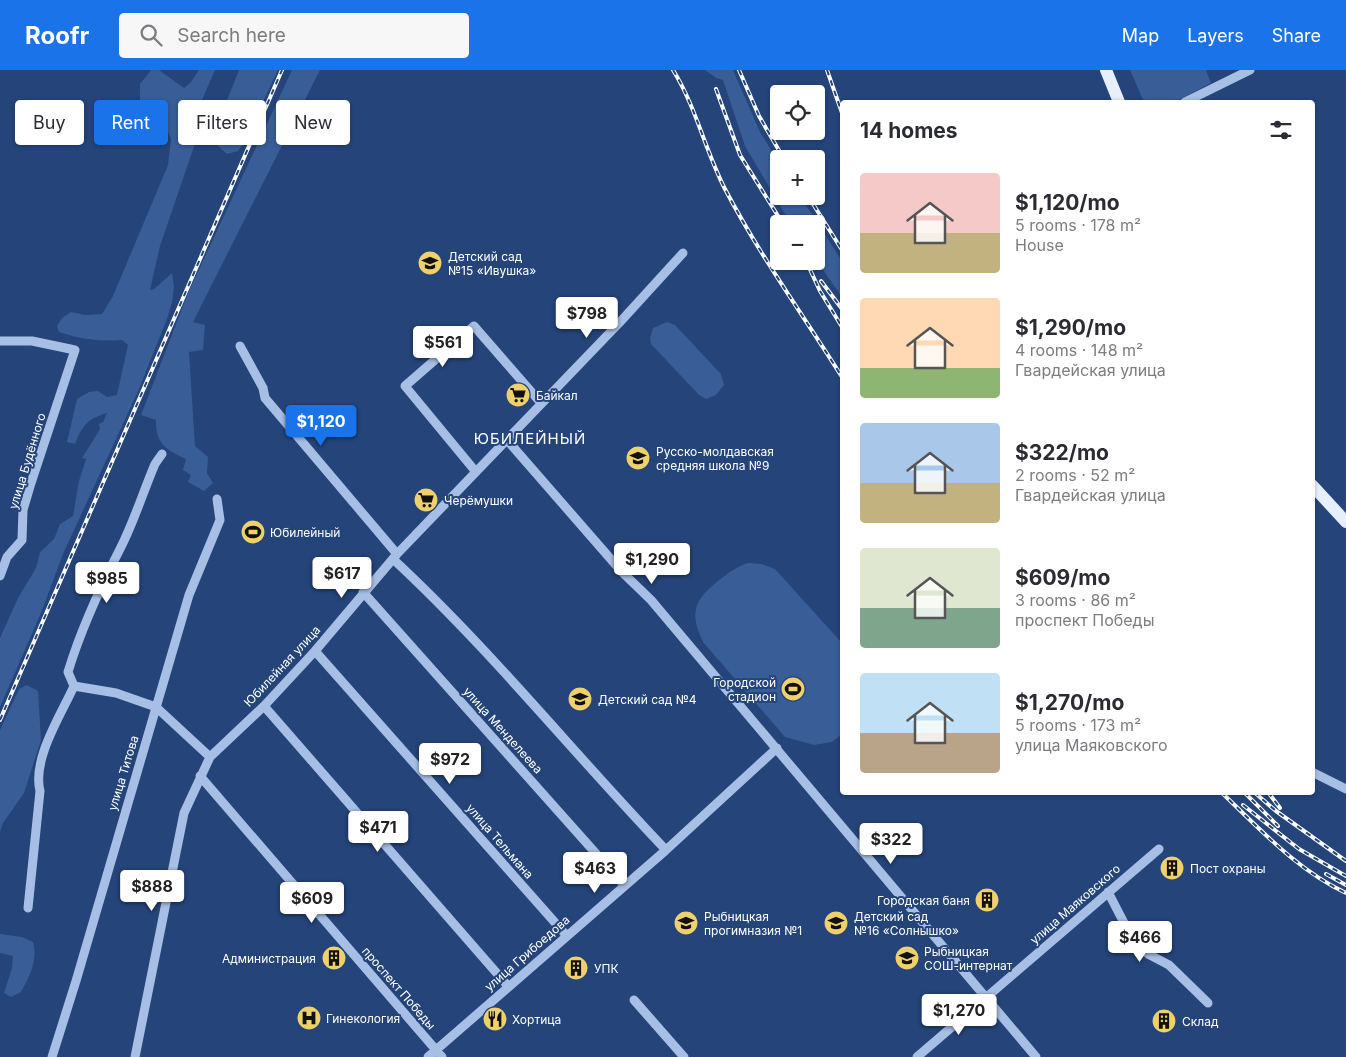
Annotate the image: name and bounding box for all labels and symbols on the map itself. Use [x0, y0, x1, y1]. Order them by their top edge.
place label: Детский сад №15 «Ивушка» [448, 249, 536, 278]
school or university icon: Детский сад №15 «Ивушка» [417, 250, 443, 276]
pin: $798 [557, 296, 617, 339]
pin: $561 [413, 326, 473, 368]
supermarket icon: Байкал [505, 382, 531, 408]
place label: Байкал [536, 388, 578, 403]
pin: $1,120 [280, 404, 362, 447]
street label: улица Будённого [5, 411, 49, 511]
district label: ЮБИЛЕЙНЫЙ [474, 429, 586, 448]
place label: Русско-молдавская средняя школа №9 [656, 444, 774, 473]
school or university icon: Русско-молдавская средняя школа №9 [625, 445, 651, 471]
supermarket icon: Черёмушки [413, 487, 439, 513]
place label: Черёмушки [444, 493, 513, 508]
sports icon: Юбилейный [240, 519, 266, 545]
place label: Юбилейный [270, 525, 340, 540]
pin: $1,290 [611, 542, 693, 585]
pin: $617 [312, 556, 372, 599]
pin: $985 [77, 562, 137, 604]
street label: Юбилейная улица [241, 622, 323, 710]
place label: Городской стадион [713, 675, 776, 704]
sports icon: Городской стадион [780, 676, 806, 702]
street label: улица Менделеева [460, 684, 546, 776]
school or university icon: Детский сад №4 [567, 686, 593, 712]
place label: Детский сад №4 [598, 692, 697, 707]
street label: улица Титова [104, 734, 142, 812]
pin: $972 [420, 742, 480, 785]
street label: улица Тельмана [463, 800, 537, 882]
pin: $471 [348, 810, 408, 853]
pin: $322 [861, 822, 921, 865]
pin: $463 [565, 852, 625, 894]
building icon: Пост охраны [1159, 855, 1185, 881]
street label: улица Маяковского [1027, 861, 1123, 947]
place label: Пост охраны [1190, 861, 1266, 876]
pin: $888 [122, 870, 182, 912]
pin: $609 [282, 882, 342, 924]
building icon: Городская баня [974, 887, 1000, 913]
place label: Городская баня [877, 893, 970, 908]
place label: Рыбницкая прогимназия №1 [704, 909, 802, 938]
place label: Детский сад №16 «Солнышко» [854, 909, 959, 938]
school or university icon: Рыбницкая прогимназия №1 [673, 910, 699, 936]
school or university icon: Детский сад №16 «Солнышко» [823, 910, 849, 936]
street label: улица Грибоедова [481, 912, 573, 994]
pin: $466 [1110, 920, 1170, 963]
street label: проспект Победы [359, 944, 439, 1032]
place label: Рыбницкая СОШ-интернат [924, 944, 1013, 973]
building icon: Администрация [321, 945, 347, 971]
school or university icon: Рыбницкая СОШ-интернат [894, 945, 920, 971]
place label: Администрация [222, 951, 316, 966]
building icon: УПК [563, 955, 589, 981]
place label: УПК [594, 961, 619, 976]
pin: $1,270 [918, 994, 1000, 1036]
hospital icon: Гинекология [296, 1005, 322, 1031]
restaurant icon: Хортица [482, 1006, 508, 1032]
building icon: Склад [1151, 1008, 1177, 1034]
place label: Гинекология [326, 1011, 400, 1026]
place label: Хортица [512, 1012, 561, 1027]
place label: Склад [1182, 1014, 1219, 1029]

